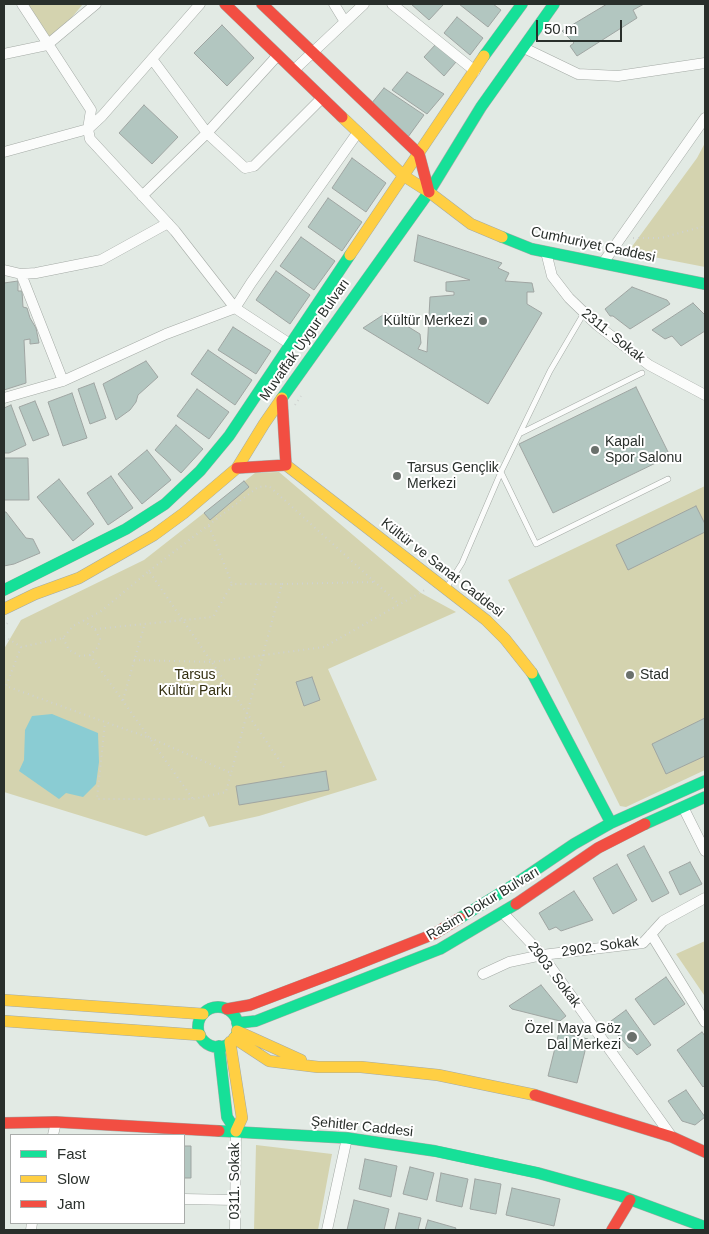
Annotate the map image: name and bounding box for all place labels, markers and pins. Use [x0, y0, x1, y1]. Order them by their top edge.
place label: Kültür Merkezi [384, 313, 473, 329]
marker: Kültür Merkezi [477, 315, 489, 327]
place label: Kapalı Spor Salonu [605, 434, 682, 467]
marker: Kapalı Spor Salonu [589, 444, 601, 456]
place label: Tarsus Gençlik Merkezi [407, 460, 499, 492]
marker: Tarsus Gençlik Merkezi [391, 470, 403, 482]
place label: Stad [640, 667, 669, 683]
marker: Stad [624, 669, 636, 681]
place label: Özel Maya Göz Dal Merkezi [525, 1021, 621, 1054]
marker: Özel Maya Göz Dal Merkezi [625, 1030, 639, 1044]

